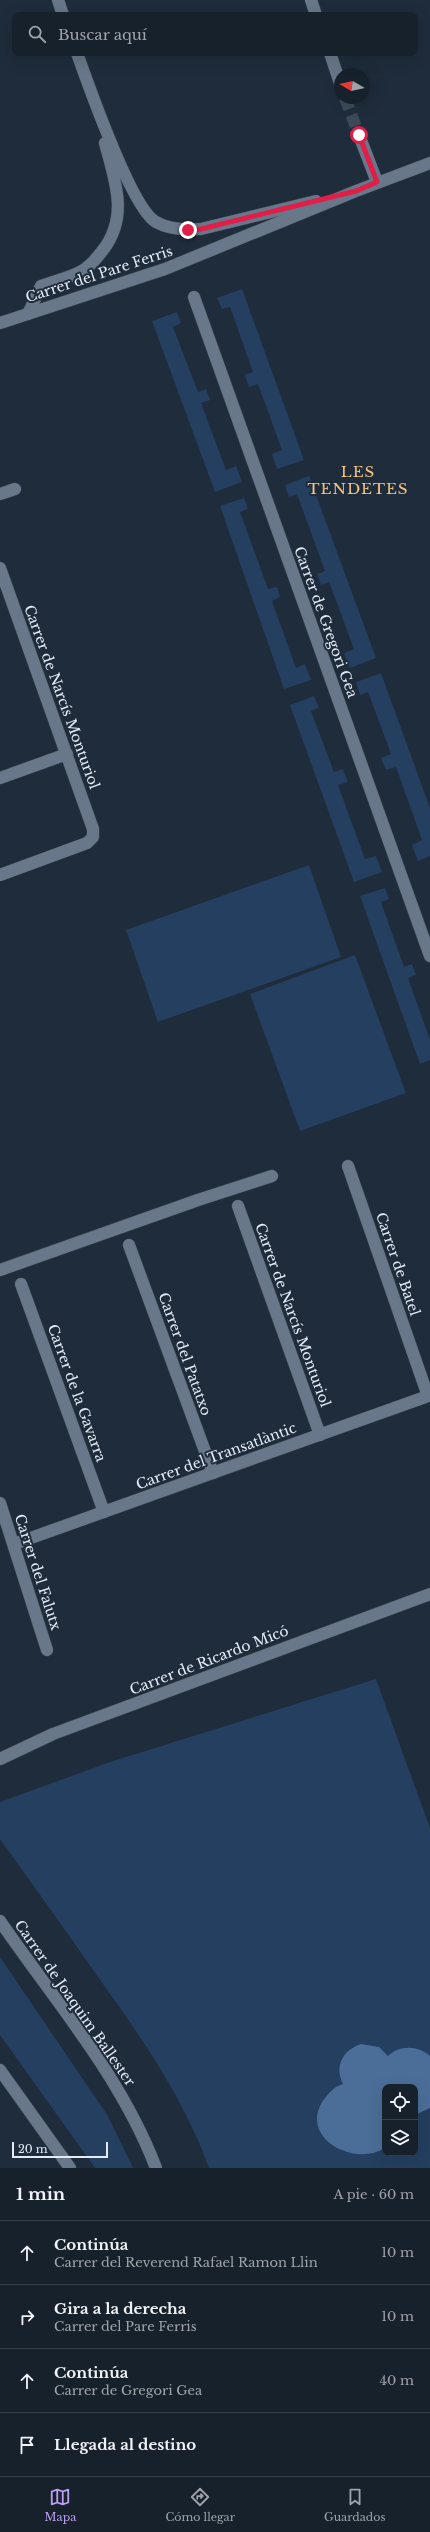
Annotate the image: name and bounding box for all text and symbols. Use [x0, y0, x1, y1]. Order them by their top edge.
search box [12, 12, 418, 56]
icon: search [26, 23, 48, 45]
text: Buscar aquí [58, 25, 147, 44]
north arrow [334, 68, 370, 104]
route start [350, 126, 368, 144]
route end [179, 221, 197, 239]
street label: Carrer del Pare Ferris [23, 242, 175, 306]
district label: LES TENDETES [307, 462, 409, 498]
street label: Carrer de Gregori Gea [290, 544, 362, 700]
street label: Carrer de Narcís Monturiol [20, 602, 104, 792]
street label: Carrer de Batel [372, 1210, 424, 1319]
street label: Carrer de Narcís Monturiol [251, 1220, 335, 1410]
street label: Carrer del Patatxo [154, 1290, 216, 1418]
street label: Carrer de la Gavarra [44, 1322, 110, 1464]
street label: Carrer del Transatlàntic [133, 1418, 299, 1493]
street label: Carrer del Falutx [11, 1512, 65, 1633]
street label: Carrer de Ricardo Micó [127, 1621, 291, 1699]
street label: Carrer de Joaquim Ballester [11, 1917, 139, 2090]
map controls [382, 2084, 418, 2156]
button: locate [382, 2084, 418, 2120]
button: layers [382, 2120, 418, 2156]
scale bar [12, 2140, 108, 2159]
text: 20 m [18, 2142, 48, 2156]
text: 1 min [16, 2184, 65, 2205]
text: A pie · 60 m [334, 2186, 414, 2203]
text: Continúa [54, 2235, 128, 2254]
icon: ahead [16, 2242, 38, 2264]
text: 10 m [381, 2244, 414, 2261]
text: Carrer del Reverend Rafael Ramon Llin [54, 2254, 318, 2271]
text: Gira a la derecha [54, 2299, 186, 2318]
icon: right [16, 2306, 38, 2328]
text: 10 m [381, 2308, 414, 2325]
text: Carrer del Pare Ferris [54, 2318, 197, 2335]
text: Continúa [54, 2363, 128, 2382]
icon: ahead [16, 2370, 38, 2392]
text: 40 m [379, 2372, 414, 2389]
text: Carrer de Gregori Gea [54, 2382, 202, 2399]
icon: arrive [16, 2434, 38, 2456]
text: Llegada al destino [54, 2435, 196, 2454]
tab: Mapa [45, 2486, 76, 2524]
tab: Cómo llegar [165, 2486, 235, 2524]
tab: Guardados [324, 2486, 385, 2524]

